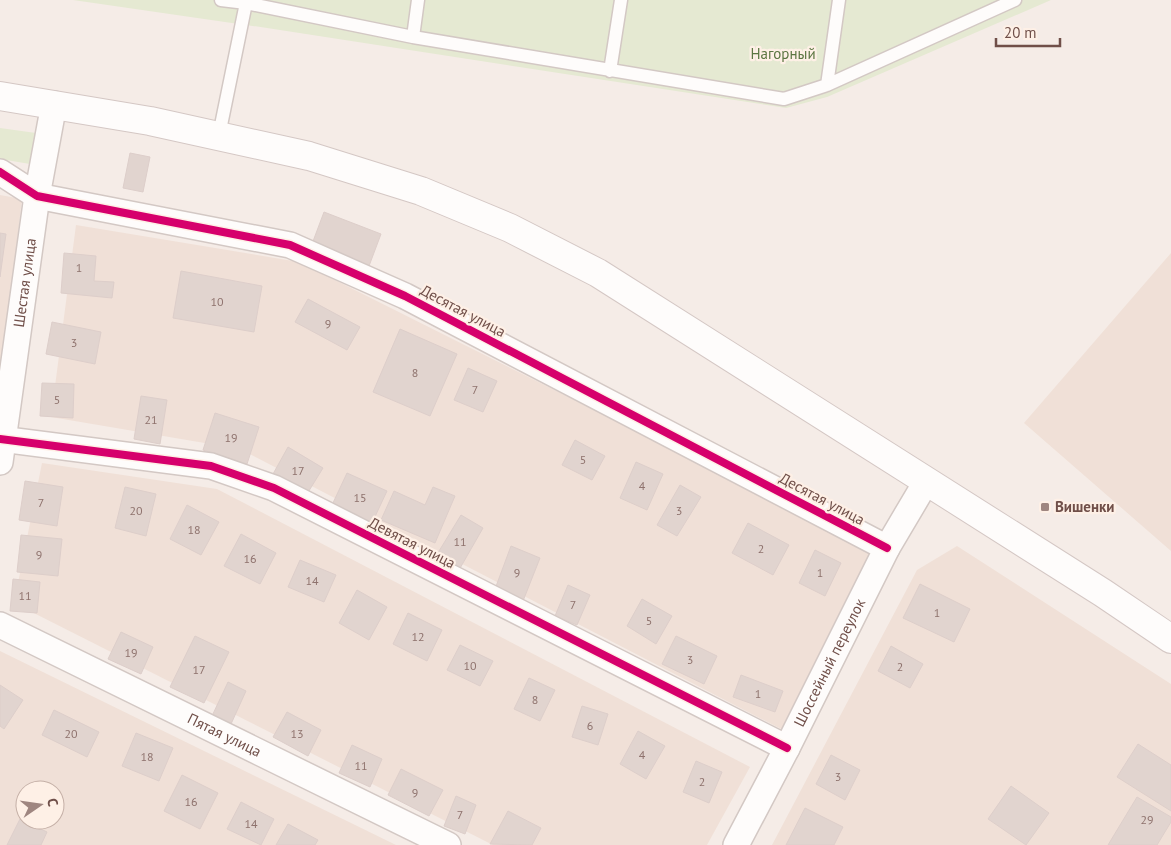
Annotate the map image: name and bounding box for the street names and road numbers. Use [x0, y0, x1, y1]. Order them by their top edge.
street label: Шестая улица [9, 237, 40, 329]
street label: Десятая улица [417, 280, 509, 341]
street label: Десятая улица [776, 468, 868, 529]
street label: Девятая улица [366, 513, 459, 573]
street label: Шоссейный переулок [789, 594, 870, 730]
street label: Пятая улица [185, 709, 265, 761]

